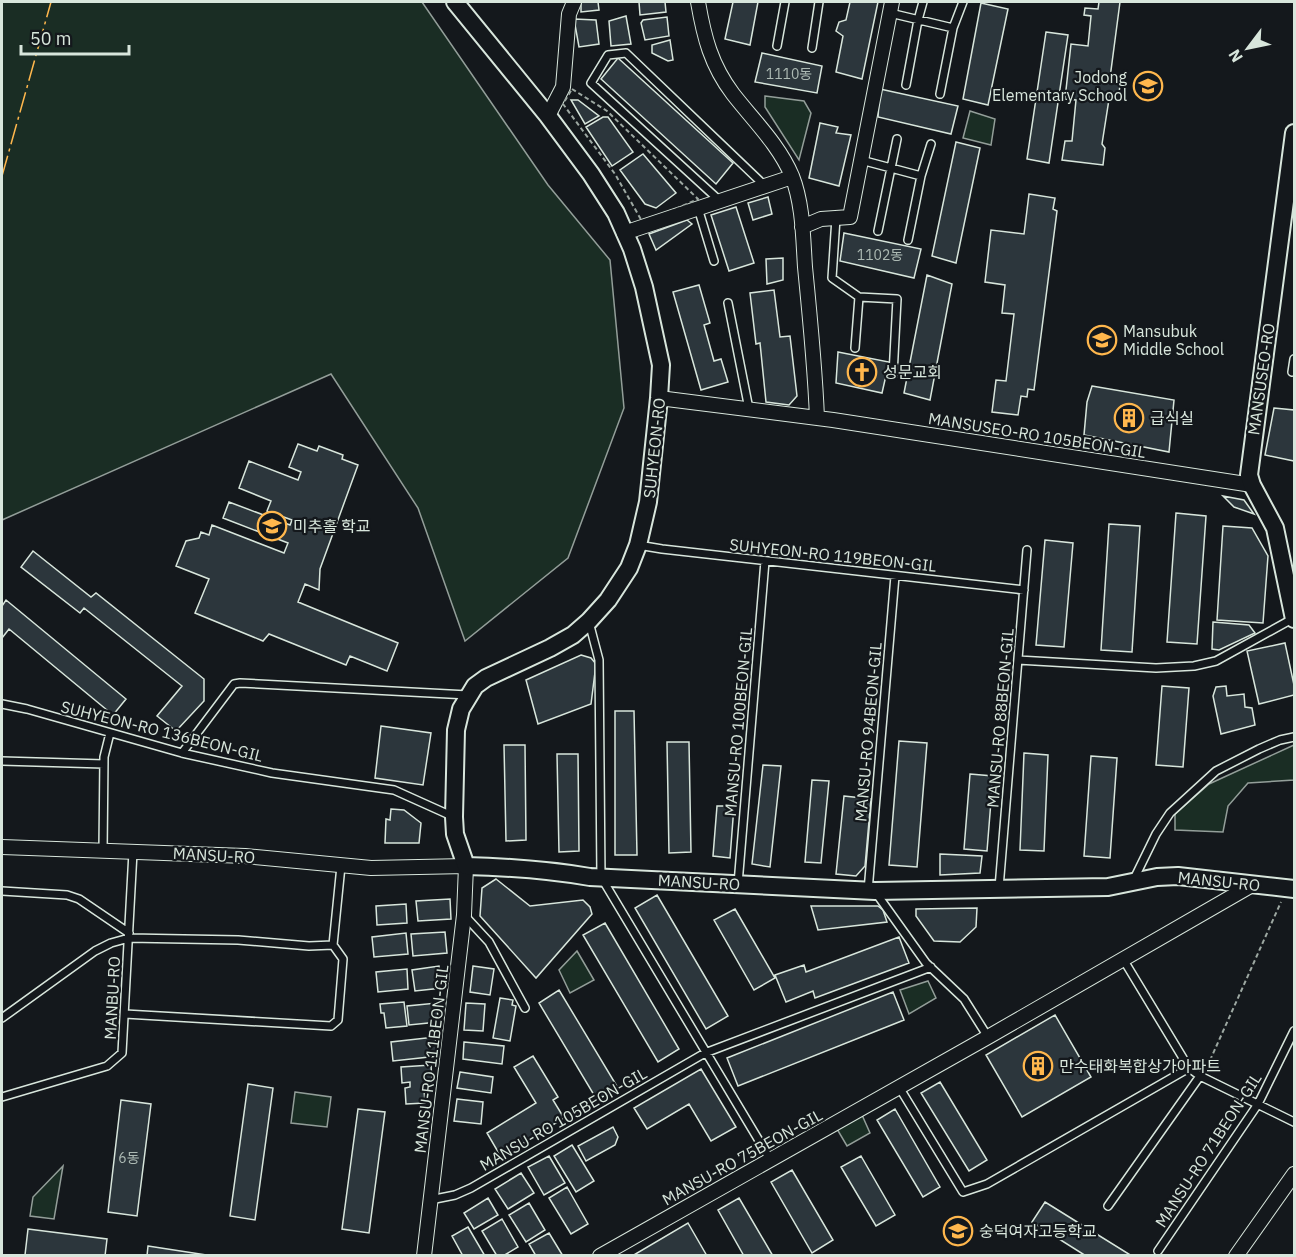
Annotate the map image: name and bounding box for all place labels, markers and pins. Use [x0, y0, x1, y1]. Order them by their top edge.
place label: Jodong Elementary School [992, 67, 1128, 105]
school or university icon: Jodong Elementary School [1132, 70, 1164, 102]
place label: Mansubuk Middle School [1123, 321, 1224, 359]
school or university icon: Mansubuk Middle School [1086, 324, 1118, 356]
church icon: 성문교회 [846, 356, 878, 388]
place label: 성문교회 [883, 362, 942, 382]
building icon: 급식실 [1113, 402, 1145, 434]
place label: 급식실 [1150, 408, 1194, 428]
school or university icon: 미추홀 학교 [256, 510, 288, 542]
place label: 미추홀 학교 [293, 516, 370, 536]
building icon: 만수태화복합상가아파트 [1022, 1050, 1054, 1082]
place label: 만수태화복합상가아파트 [1059, 1056, 1221, 1076]
school or university icon: 숭덕여자고등학교 [942, 1215, 974, 1247]
place label: 숭덕여자고등학교 [979, 1221, 1097, 1241]

